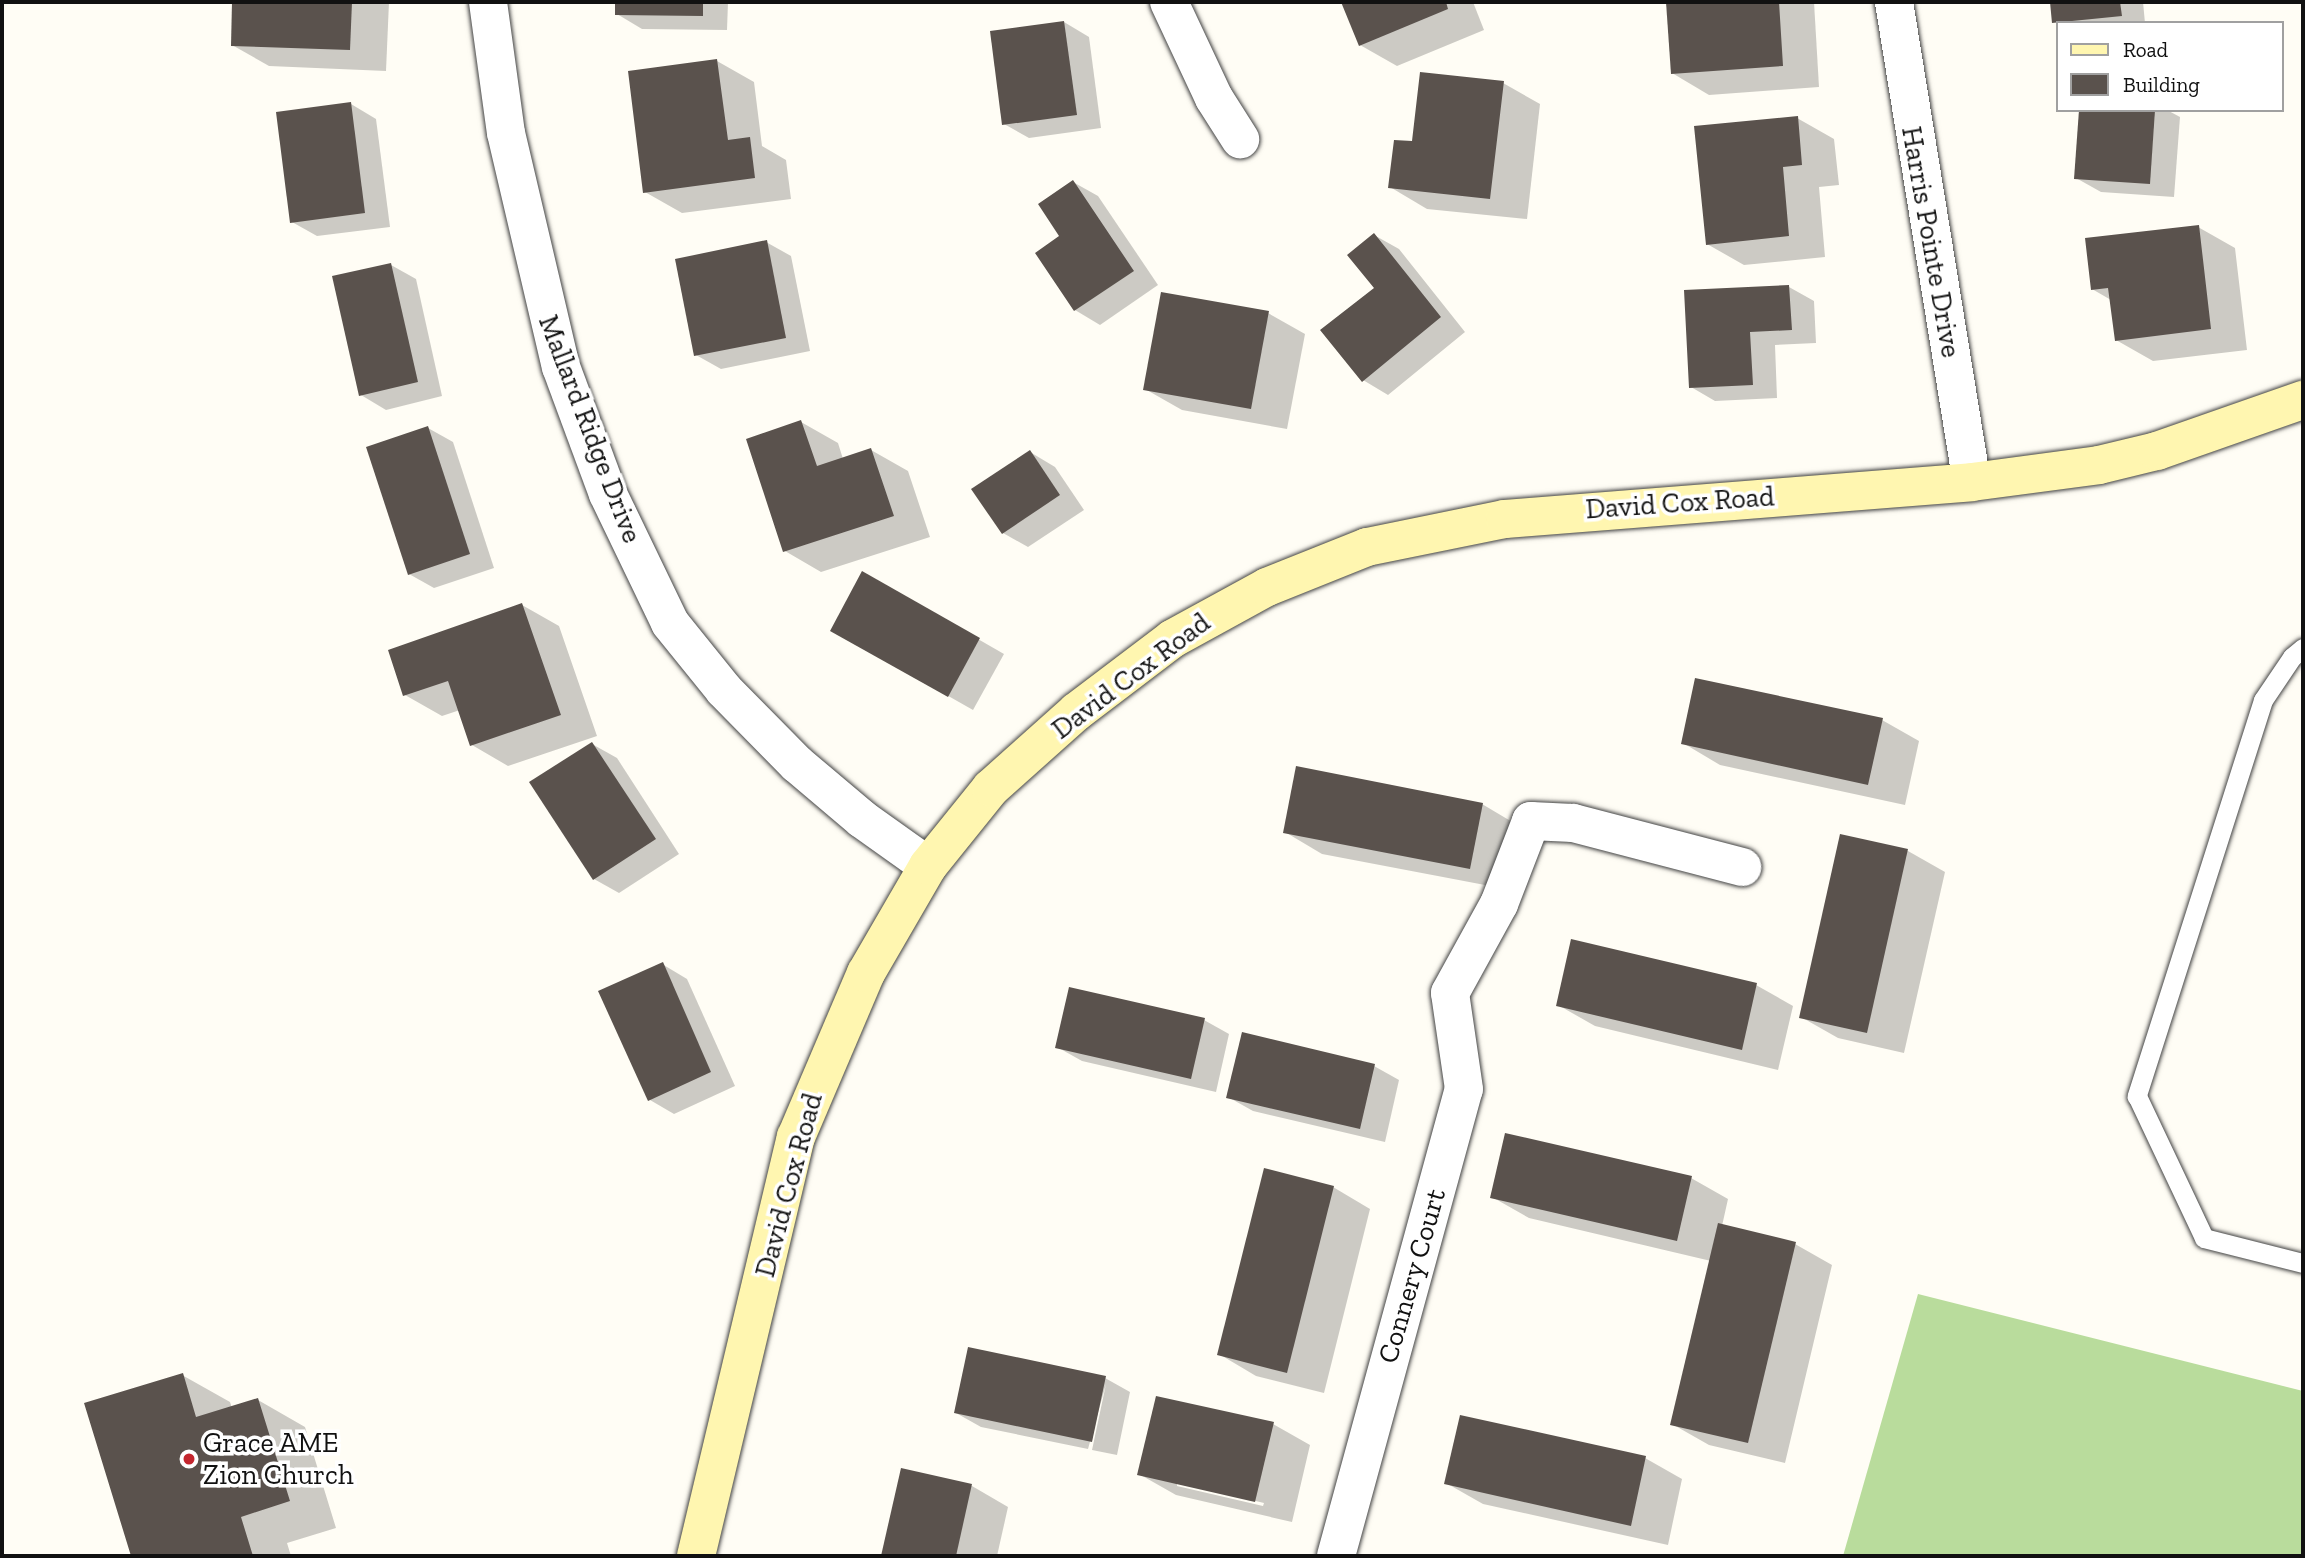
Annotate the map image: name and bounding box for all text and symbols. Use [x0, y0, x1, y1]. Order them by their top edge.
legend [2056, 21, 2284, 112]
text: Road [2123, 37, 2168, 62]
text: Building [2123, 72, 2200, 97]
street label: Harris Pointe Drive [1894, 124, 1968, 360]
street label: Mallard Ridge Drive [531, 310, 649, 548]
street label: David Cox Road [1584, 480, 1776, 526]
street label: David Cox Road [1045, 606, 1217, 746]
street label: David Cox Road [748, 1089, 830, 1281]
street label: Connery Court [1371, 1185, 1453, 1367]
place label: Grace AME Zion Church [203, 1426, 354, 1492]
marker: Grace AME Zion Church [181, 1451, 197, 1467]

